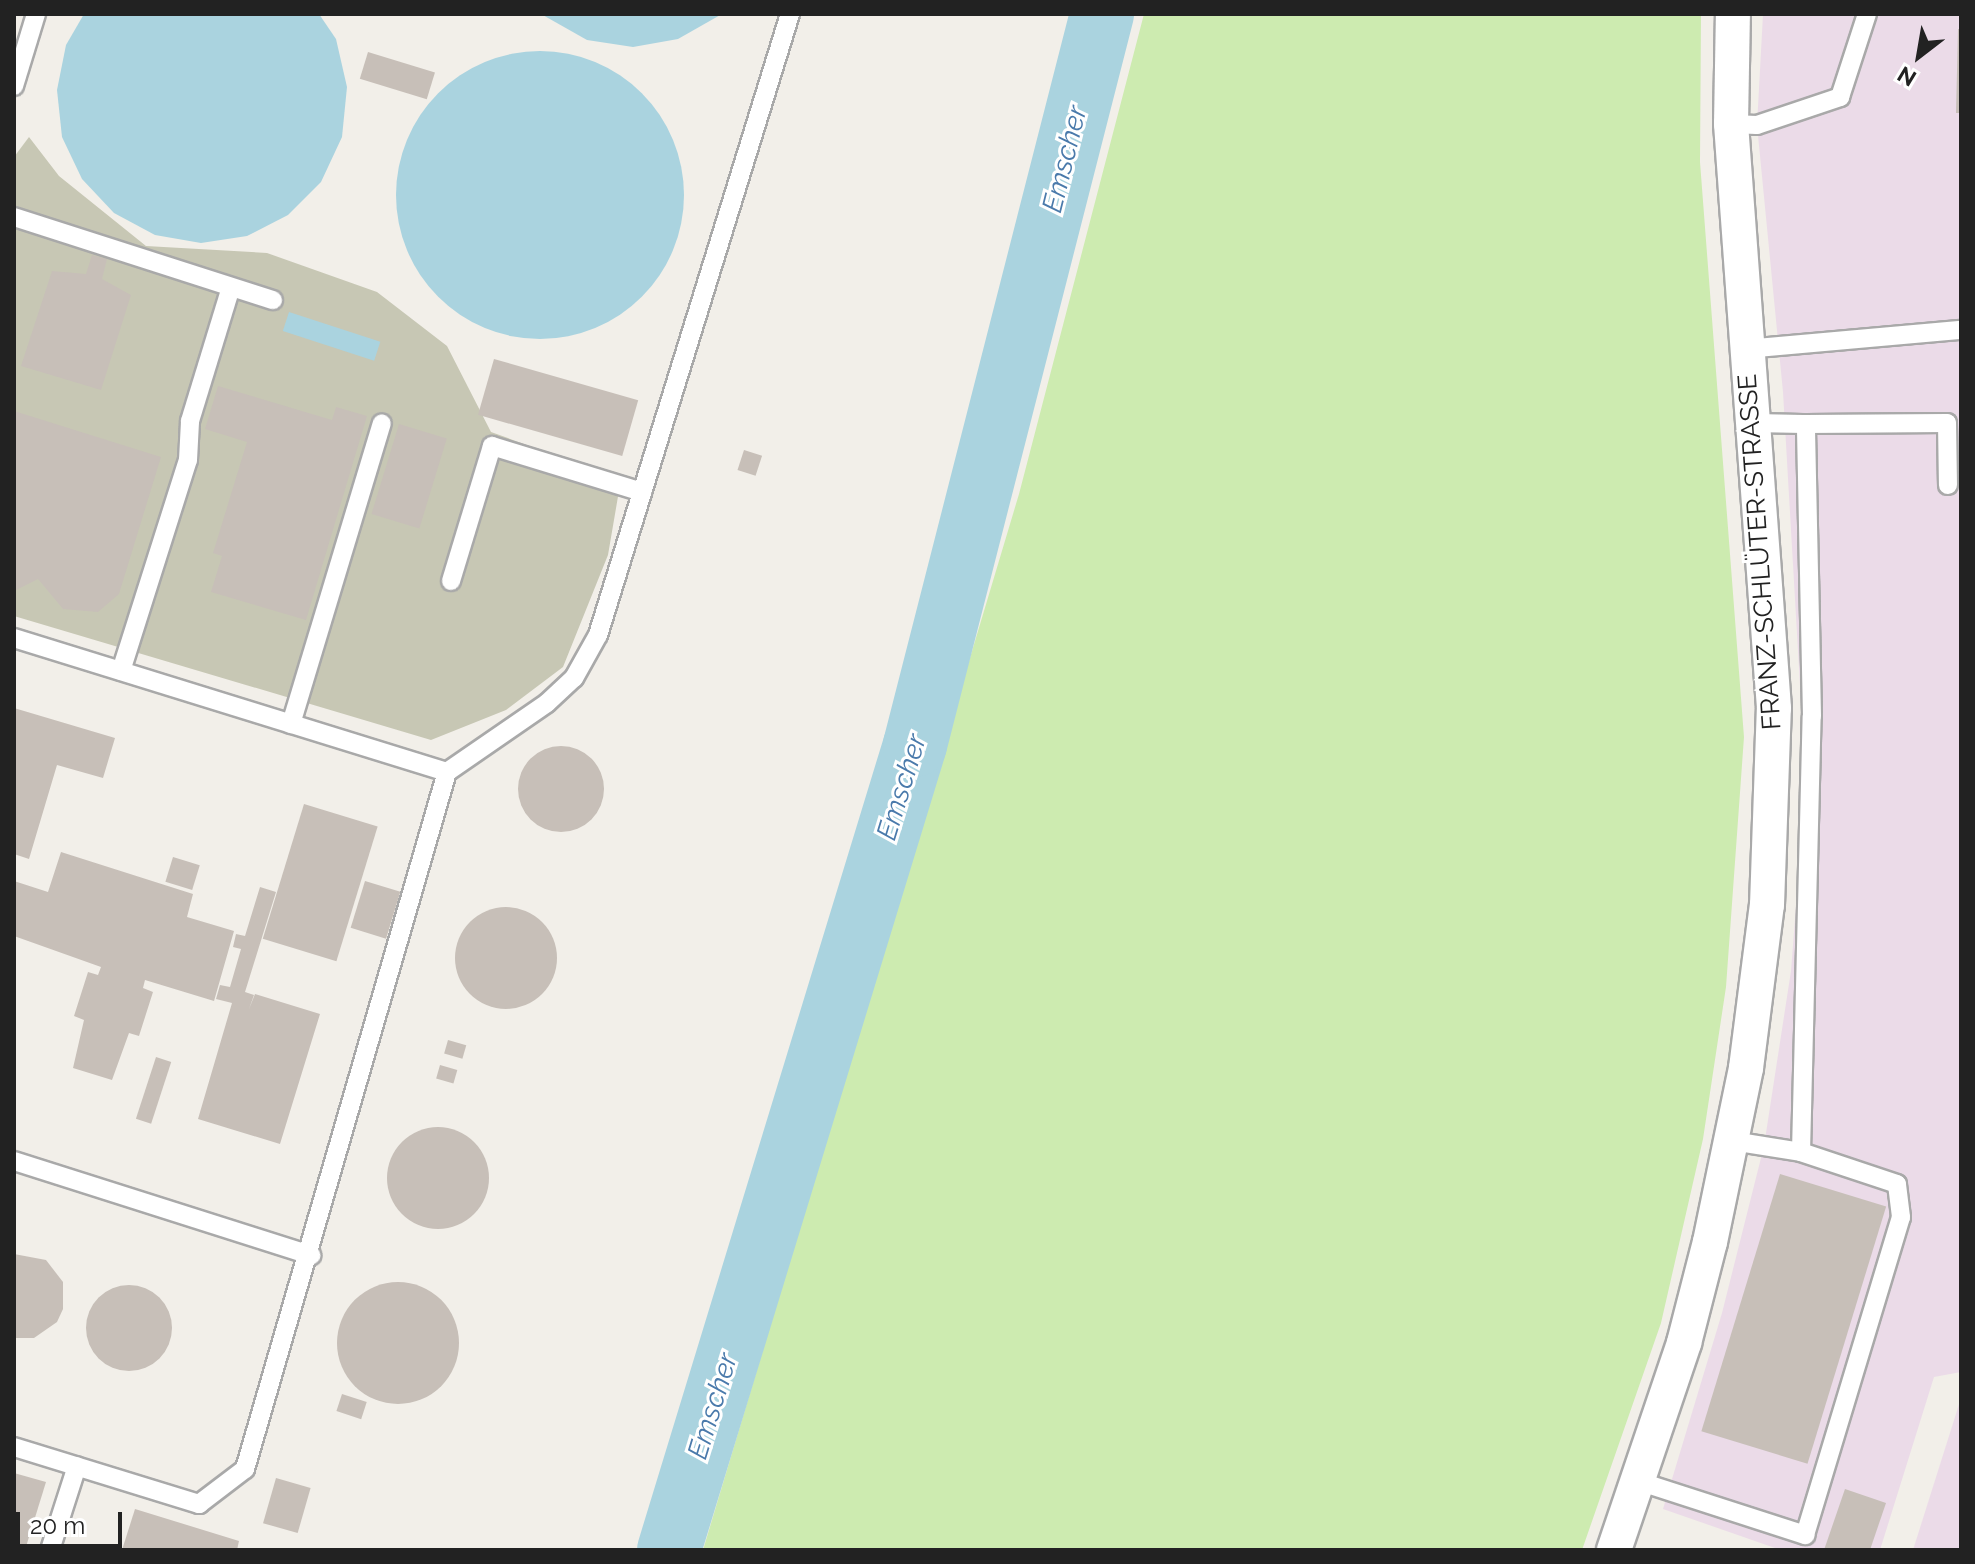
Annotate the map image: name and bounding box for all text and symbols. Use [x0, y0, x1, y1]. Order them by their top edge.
north arrow [1879, 16, 1959, 96]
text: N [1893, 61, 1921, 92]
water label: Emscher [1036, 102, 1094, 216]
street label: FRANZ-SCHLÜTER-STRASSE [1732, 373, 1788, 731]
water label: Emscher [870, 730, 934, 844]
water label: Emscher [681, 1349, 745, 1463]
scale bar [20, 1496, 126, 1546]
text: 20 m [30, 1511, 85, 1540]

